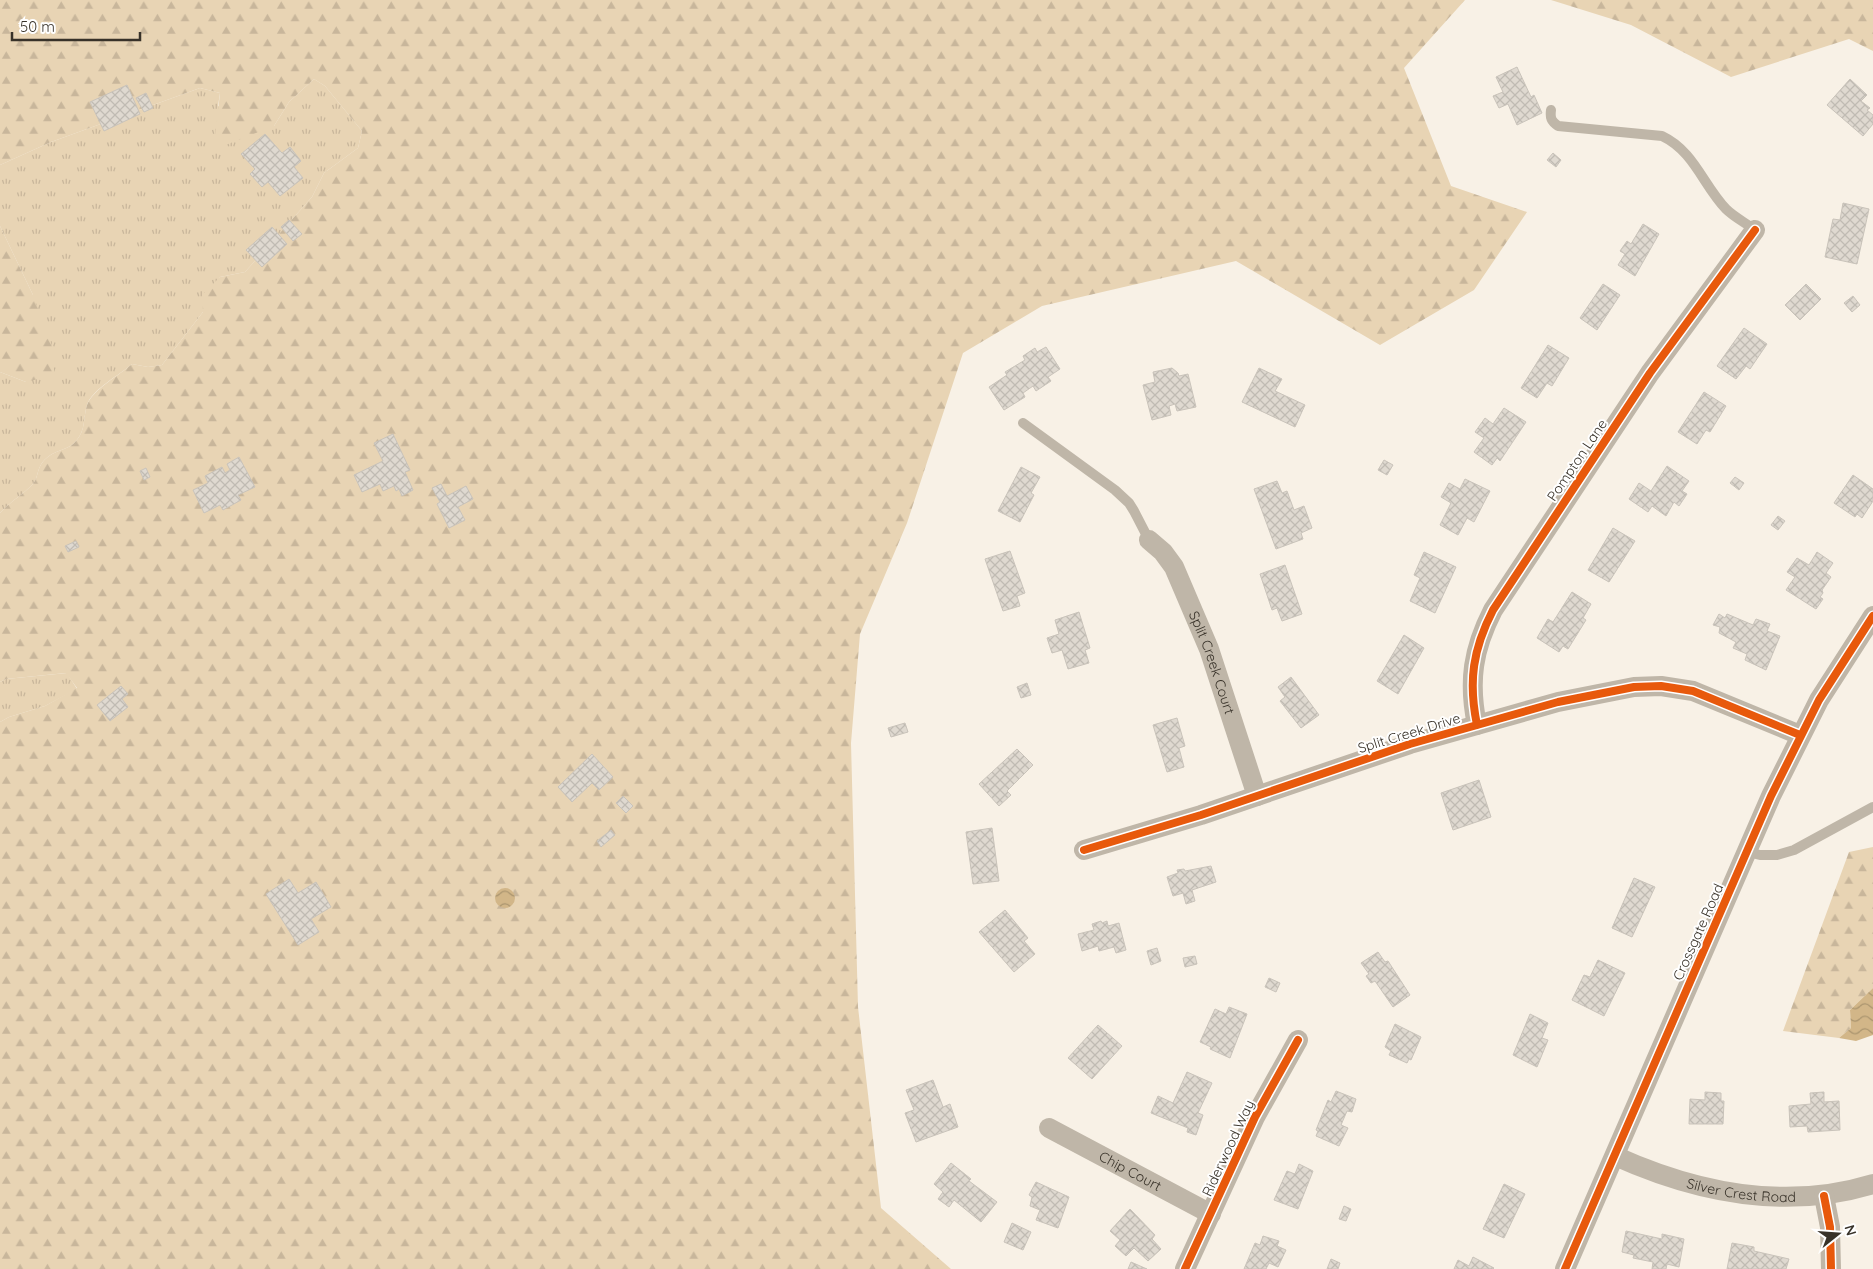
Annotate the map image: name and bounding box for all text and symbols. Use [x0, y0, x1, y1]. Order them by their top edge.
scale bar [12, 10, 140, 42]
text: 50 m [20, 17, 55, 36]
street label: Pompton Lane [1543, 416, 1611, 504]
street label: Split Creek Court [1185, 608, 1239, 717]
street label: Split Creek Drive [1356, 709, 1462, 757]
street label: Crossgate Road [1669, 881, 1727, 983]
street label: Riderwood Way [1198, 1097, 1258, 1199]
street label: Chip Court [1096, 1147, 1165, 1195]
street label: Silver Crest Road [1685, 1174, 1796, 1206]
north arrow [1813, 1209, 1863, 1259]
text: N [1840, 1223, 1861, 1238]

